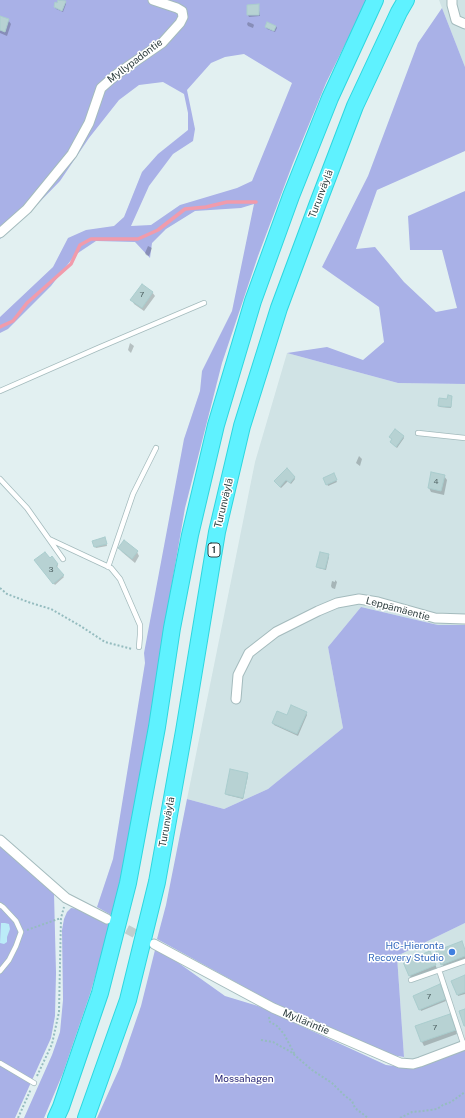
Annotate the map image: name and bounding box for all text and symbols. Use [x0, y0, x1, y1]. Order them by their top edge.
street label: Myllypadontie [105, 36, 165, 86]
street label: Turunväylä [306, 168, 336, 220]
house number: 7 [140, 290, 144, 300]
street label: Turunväylä [212, 477, 236, 529]
house number: 4 [433, 477, 439, 487]
road number: 1 [208, 543, 220, 557]
house number: 3 [48, 565, 54, 575]
street label: Leppämäentie [365, 595, 431, 623]
street label: Turunväylä [157, 796, 177, 848]
place label: HC-Hieronta Recovery Studio [368, 940, 444, 964]
marker: HC-Hieronta Recovery Studio [447, 947, 457, 957]
house number: 7 [427, 992, 431, 1002]
street label: Myllärintie [281, 1007, 331, 1037]
house number: 7 [433, 1023, 437, 1033]
park label: Mossahagen [215, 1073, 273, 1085]

